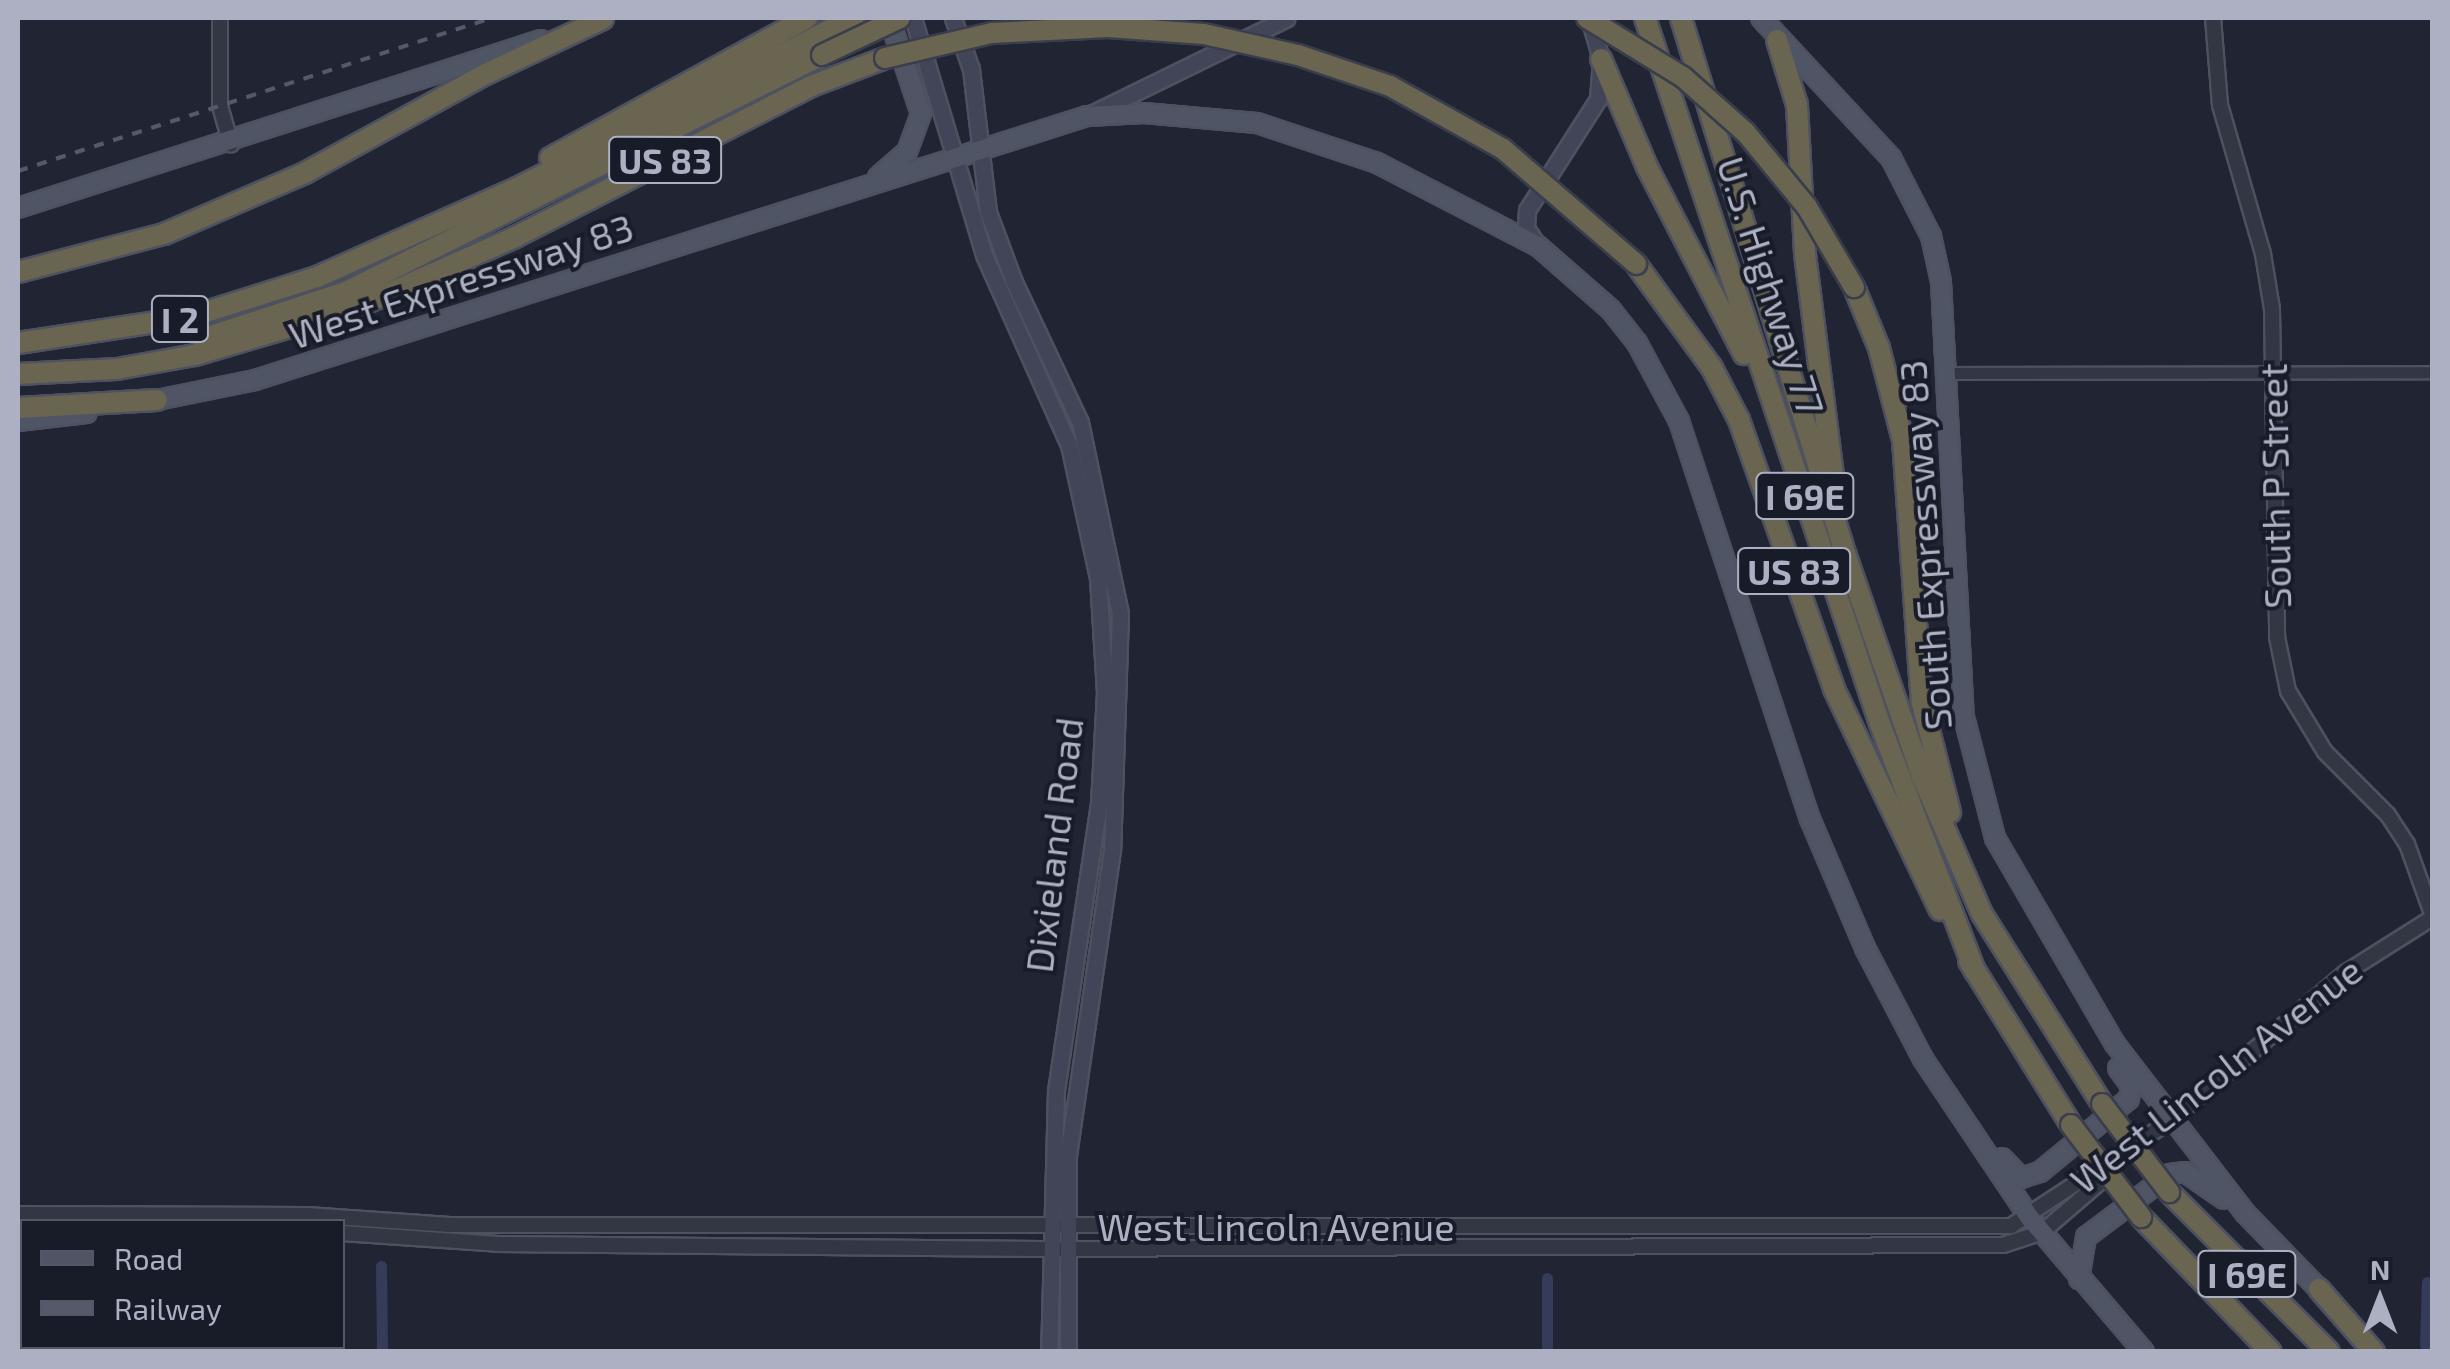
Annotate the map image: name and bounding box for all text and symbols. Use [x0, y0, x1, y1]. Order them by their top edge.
road number: US 83 [608, 130, 722, 190]
street label: U.S. Highway 77 [1708, 151, 1834, 421]
street label: West Expressway 83 [283, 204, 639, 358]
road number: I 2 [150, 289, 210, 349]
street label: South Expressway 83 [1889, 358, 1961, 732]
street label: South P Street [2250, 363, 2300, 609]
road number: I 69E [1755, 466, 1855, 526]
road number: US 83 [1736, 541, 1852, 601]
street label: Dixieland Road [1016, 715, 1092, 975]
street label: West Lincoln Avenue [2061, 947, 2371, 1203]
street label: West Lincoln Avenue [1097, 1204, 1455, 1250]
legend [20, 1219, 345, 1349]
text: Road [114, 1240, 183, 1276]
road number: I 69E [2197, 1244, 2297, 1304]
north arrow [2330, 1249, 2430, 1349]
text: N [2370, 1252, 2390, 1286]
text: Railway [114, 1290, 222, 1326]

